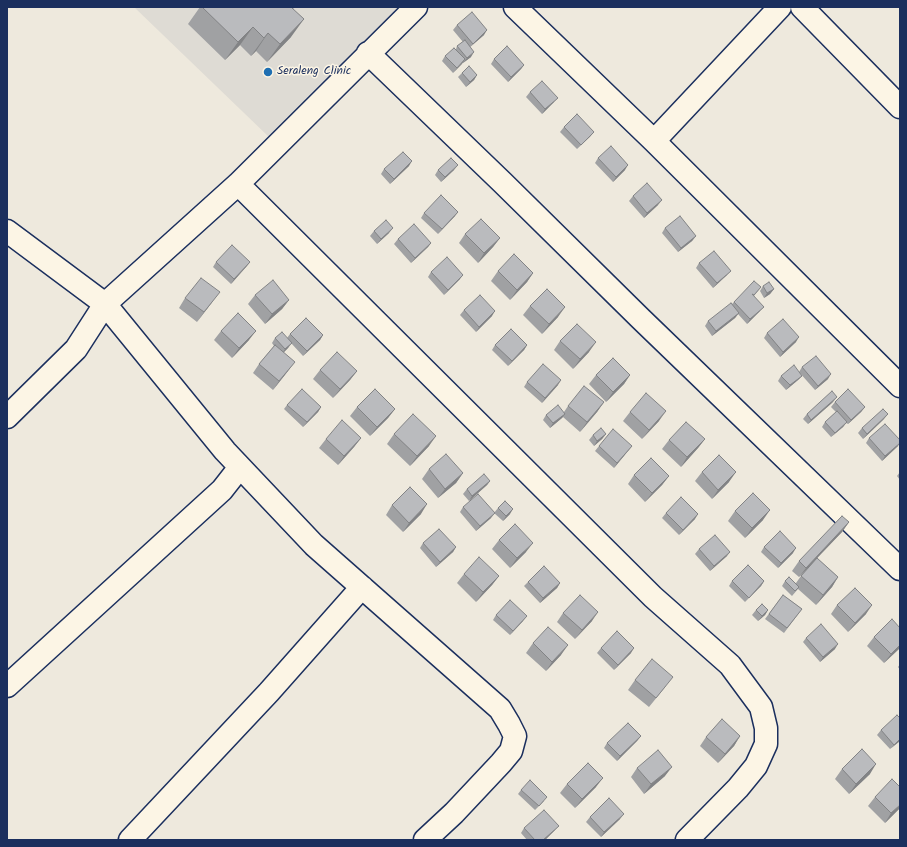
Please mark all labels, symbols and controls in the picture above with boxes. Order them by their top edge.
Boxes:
place label: Seraleng Clinic [277,65,351,79]
marker: Seraleng Clinic [262,66,274,78]

